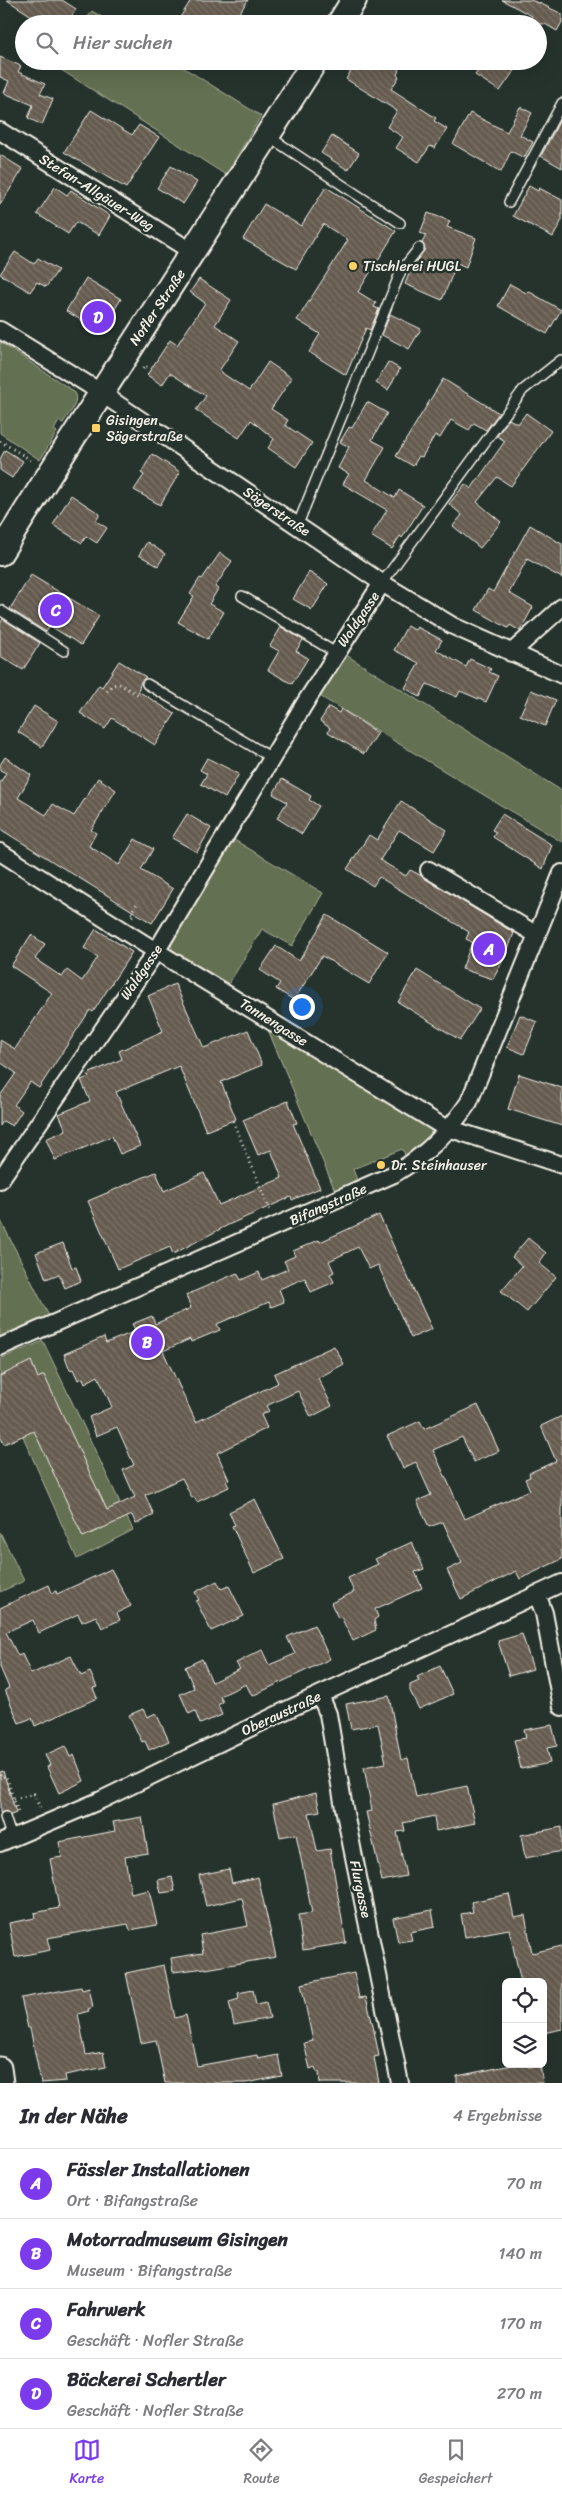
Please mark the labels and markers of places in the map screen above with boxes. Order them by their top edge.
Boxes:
place label: Tischlerei HUGL [363,254,461,279]
marker: Tischlerei HUGL [347,260,359,272]
pin: D [82,298,114,336]
place label: Gisingen Sägerstraße [106,408,183,449]
marker: Gisingen Sägerstraße [90,422,102,434]
pin: C [40,591,72,629]
pin: A [473,930,505,968]
place label: Dr. Steinhauser [391,1153,488,1178]
marker: Dr. Steinhauser [375,1159,387,1171]
pin: B [131,1323,163,1361]

